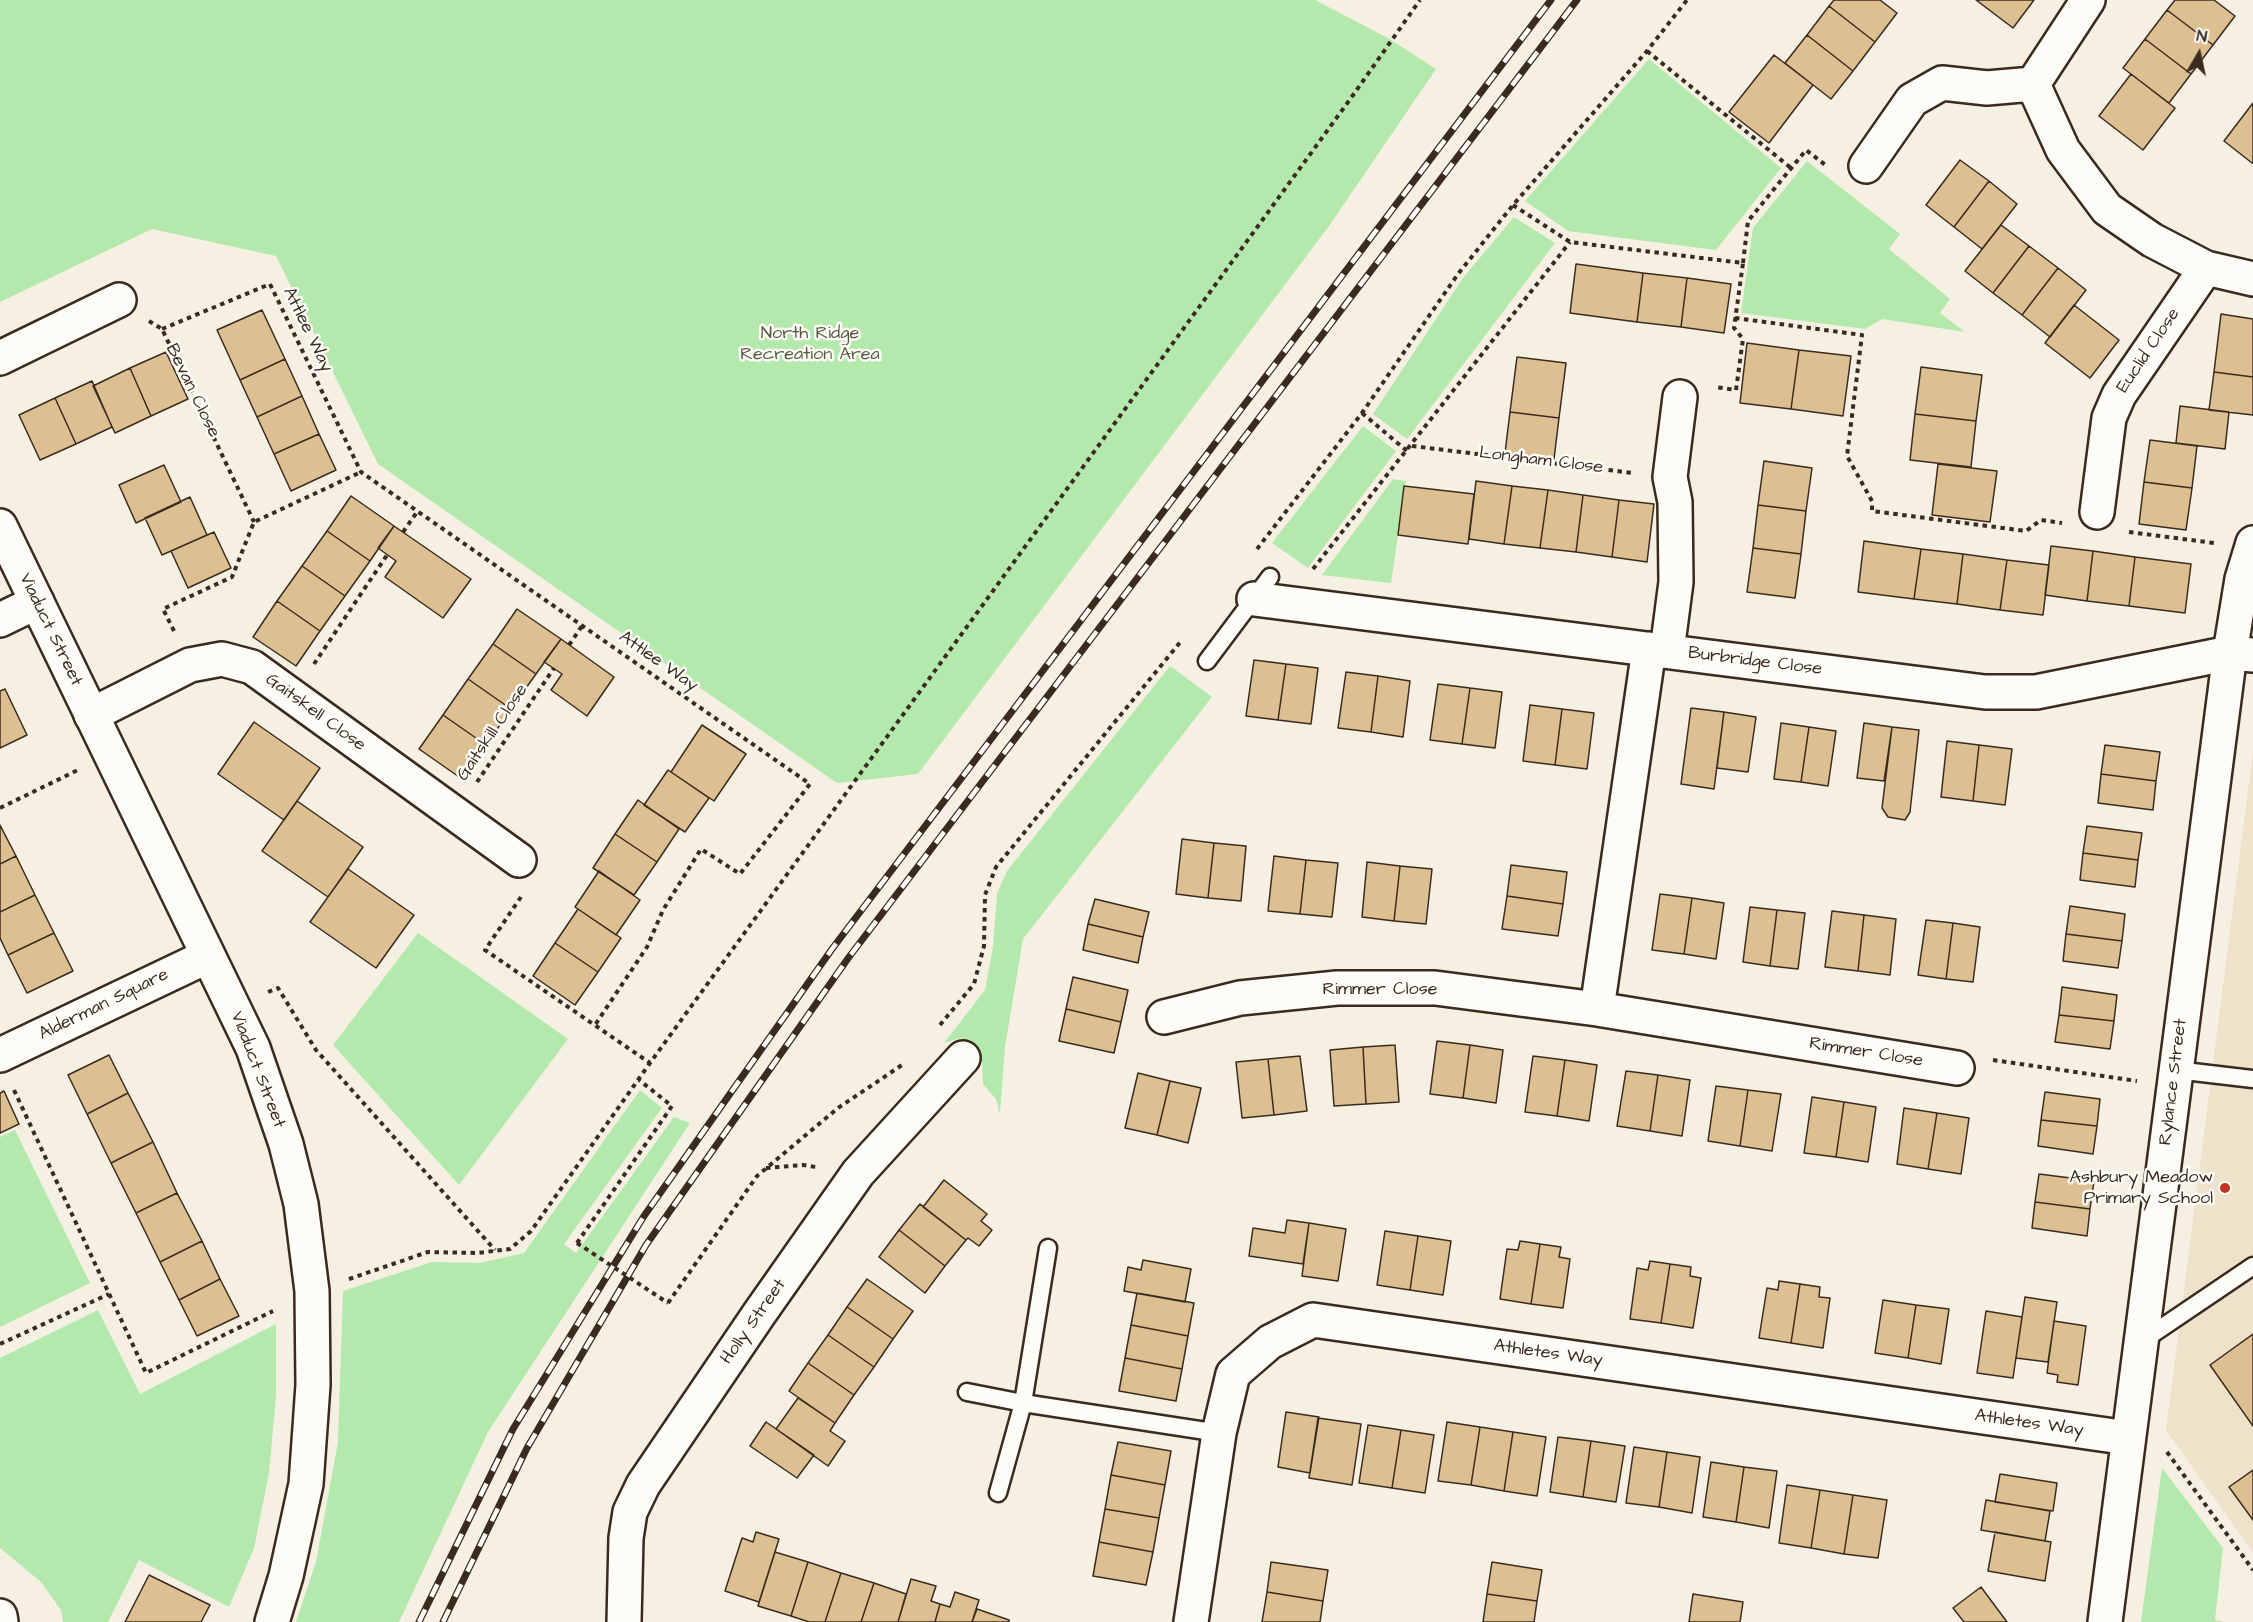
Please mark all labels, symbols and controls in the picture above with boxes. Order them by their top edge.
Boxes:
north arrow [2169,24,2229,84]
text: N [2195,25,2208,48]
street label: Attlee Way [277,284,337,376]
street label: Euclid Close [2113,304,2185,398]
park label: North Ridge Recreation Area [740,323,880,366]
street label: Bevan Close [160,341,224,441]
street label: Longham Close [1478,443,1604,479]
street label: Viaduct Street [13,570,87,690]
street label: Attlee Way [614,627,702,697]
street label: Burbridge Close [1687,643,1823,681]
street label: Gaitskell Close [261,669,369,757]
street label: Gaitskill Close [453,681,533,785]
street label: Alderman Square [36,964,172,1046]
street label: Rimmer Close [1323,979,1437,1001]
street label: Viaduct Street [225,1009,289,1131]
street label: Rylance Street [2156,1017,2192,1147]
street label: Rimmer Close [1808,1033,1924,1073]
place label: Ashbury Meadow Primary School [2070,1167,2213,1210]
marker: Ashbury Meadow Primary School [2218,1181,2232,1195]
street label: Holly Street [717,1275,791,1369]
street label: Athletes Way [1492,1336,1604,1372]
street label: Athletes Way [1973,1406,2085,1442]

